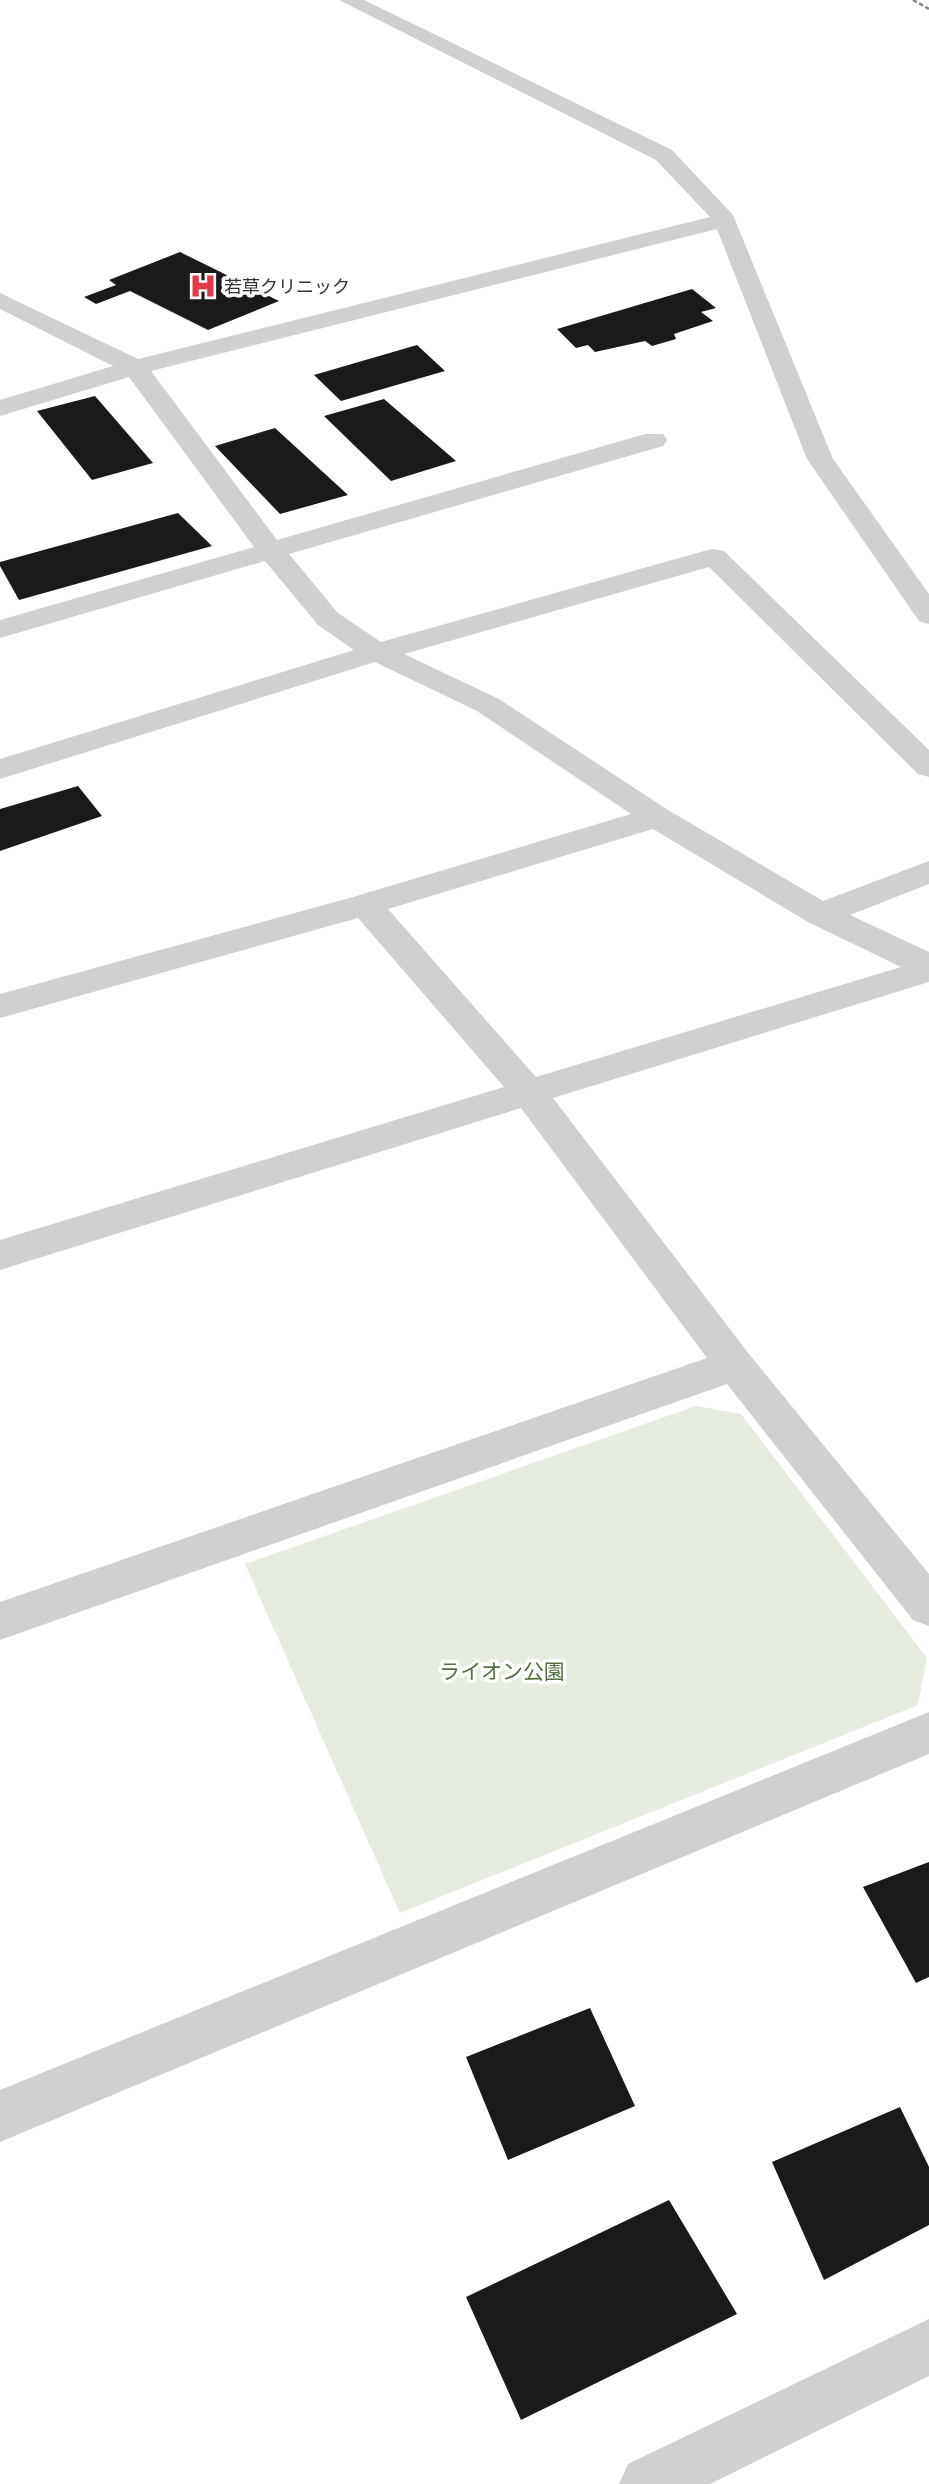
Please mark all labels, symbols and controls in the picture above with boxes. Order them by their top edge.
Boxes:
hospital icon: 若草クリニック [188,271,218,301]
place label: 若草クリニック [224,273,350,300]
park label: ライオン公園 [439,1655,565,1687]

